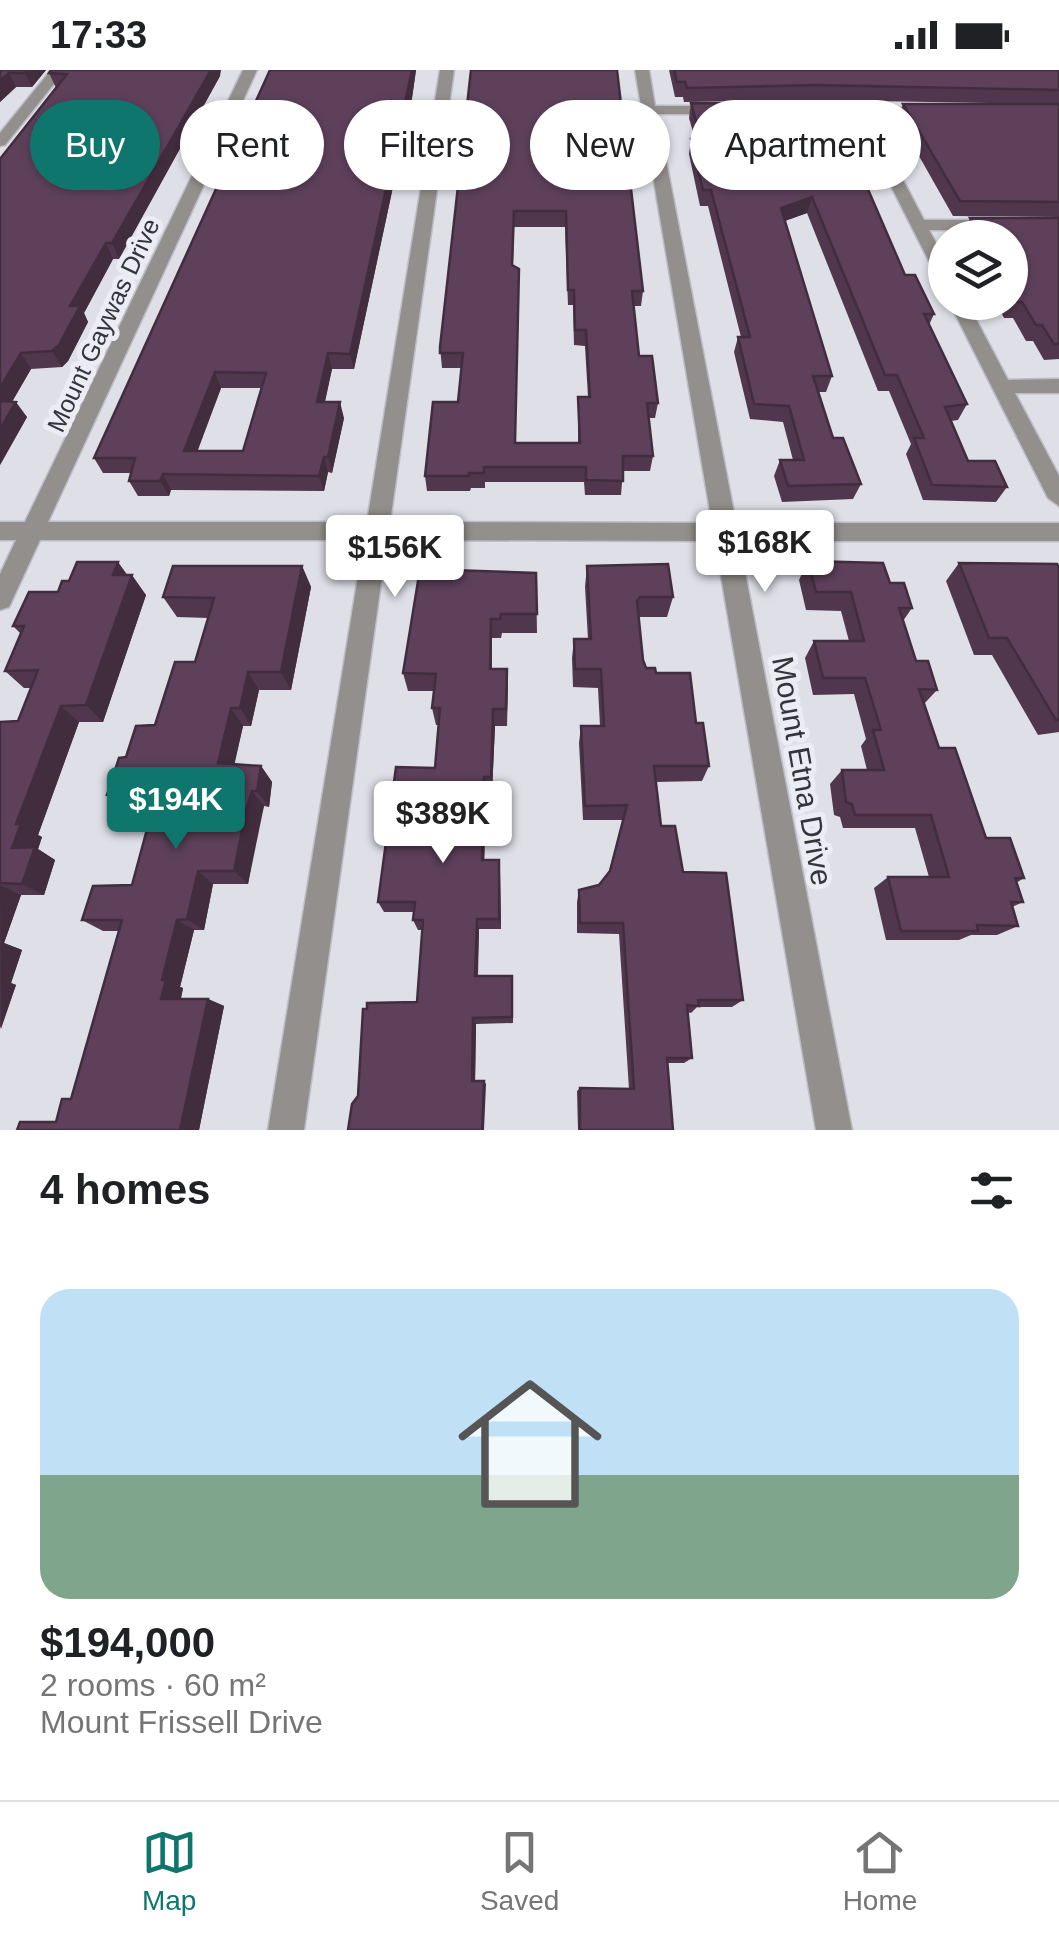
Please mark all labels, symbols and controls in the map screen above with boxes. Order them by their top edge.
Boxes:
text: 17:33 [50,14,147,56]
chip: Buy [30,100,160,190]
chip: Rent [180,100,324,190]
chip: Filters [344,100,510,190]
chip: New [530,100,670,190]
chip: Apartment [690,100,921,190]
street label: Mount Gaywas Drive [41,214,165,436]
map controls [928,220,1028,320]
button: layers [928,220,1028,320]
pin: $168K [695,510,835,595]
pin: $156K [325,515,465,600]
text: $168K [718,524,812,560]
text: $156K [348,529,442,565]
street label: Mount Etna Drive [766,654,839,888]
pin: $194K [106,767,246,852]
text: $194K [129,781,223,817]
pin: $389K [373,781,513,866]
text: $389K [396,795,490,831]
icon: filters [964,1163,1019,1218]
text: 4 homes [40,1166,210,1213]
icon: home [440,1354,620,1534]
text: $194,000 [40,1619,215,1666]
text: 2 rooms · 60 m² [40,1667,266,1703]
text: Mount Frissell Drive [40,1704,323,1740]
tab: Map [142,1825,197,1917]
tab: Saved [480,1825,559,1917]
tab: Home [843,1825,917,1917]

